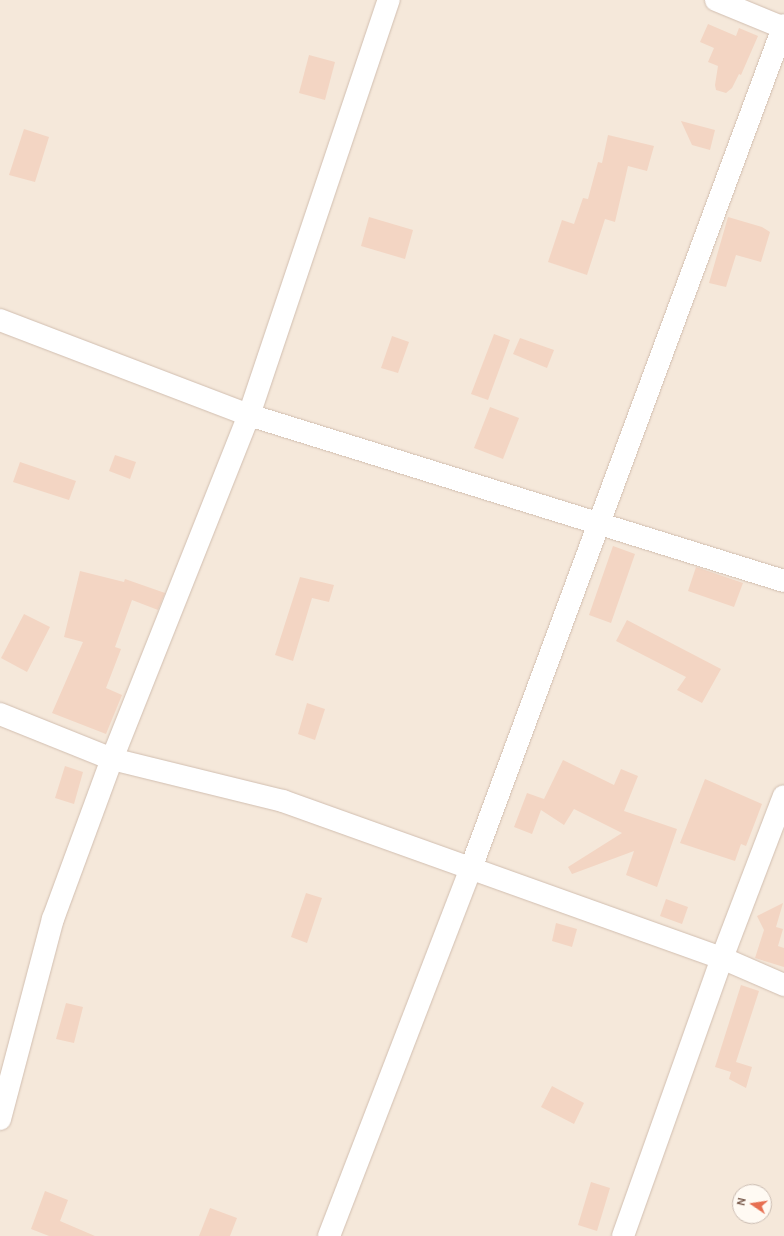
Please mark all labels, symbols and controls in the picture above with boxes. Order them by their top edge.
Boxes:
north arrow [732,1184,772,1224]
text: N [734,1196,749,1207]

